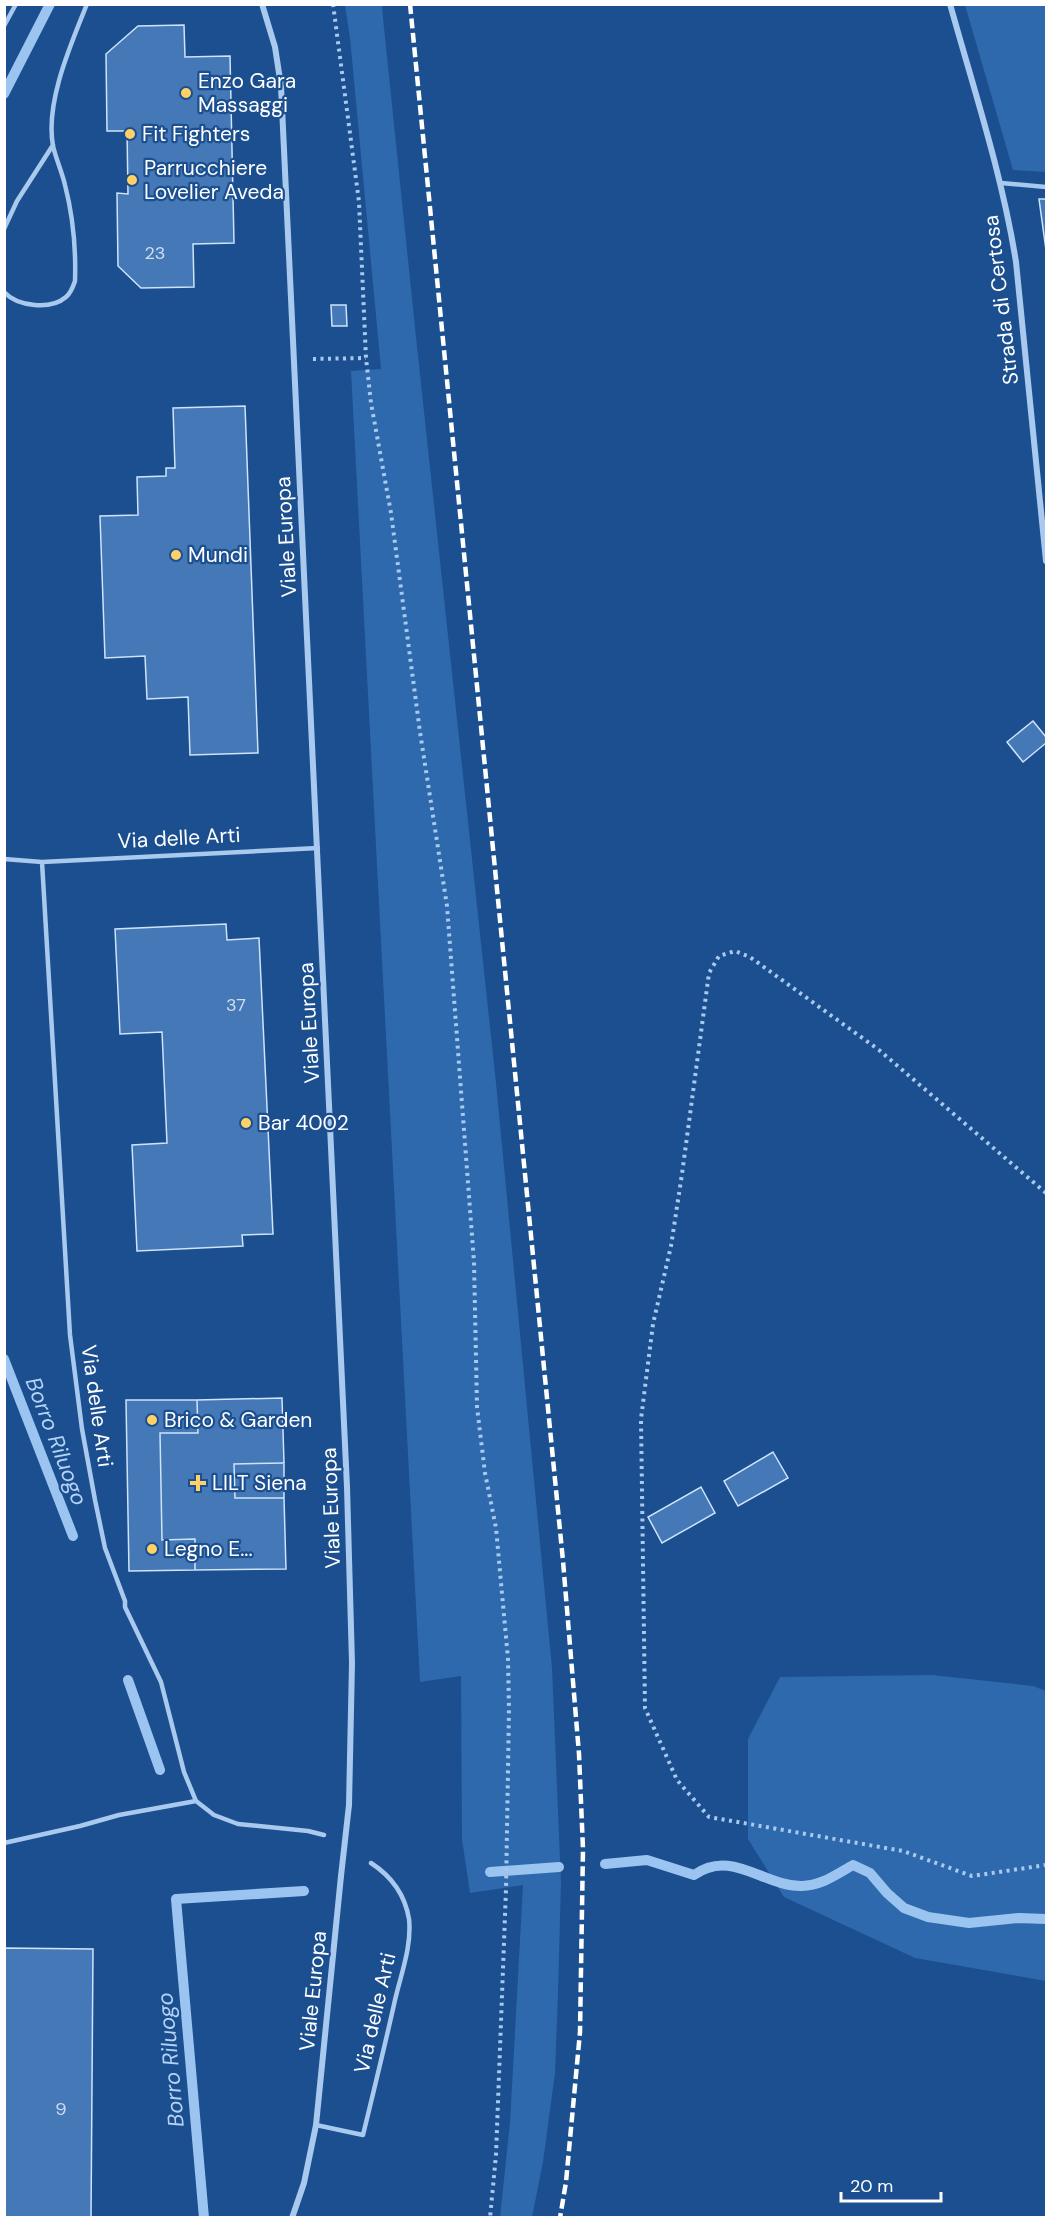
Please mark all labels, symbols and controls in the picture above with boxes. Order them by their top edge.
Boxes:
place label: Enzo Gara Massaggi [198,67,296,119]
marker: Enzo Gara Massaggi [179,86,193,100]
place label: Fit Fighters [142,120,250,148]
marker: Fit Fighters [123,127,137,141]
place label: Parrucchiere Lovelier Aveda [144,154,284,206]
marker: Parrucchiere Lovelier Aveda [125,173,139,187]
street label: Strada di Certosa [977,214,1025,386]
house number: 23 [144,241,166,265]
street label: Viale Europa [269,476,303,598]
place label: Mundi [188,541,248,569]
marker: Mundi [169,548,183,562]
street label: Via delle Arti [117,821,241,855]
street label: Viale Europa [292,962,326,1084]
house number: 37 [226,993,246,1017]
place label: Bar 4002 [258,1109,349,1137]
marker: Bar 4002 [239,1116,253,1130]
street label: Via delle Arti [75,1343,119,1469]
water label: Borro Riluogo [19,1373,94,1509]
place label: Brico & Garden [164,1406,312,1434]
marker: Brico & Garden [145,1413,159,1427]
street label: Viale Europa [315,1447,347,1569]
place label: LILT Siena [212,1469,307,1497]
marker: LILT Siena [189,1474,207,1492]
place label: Legno E... [164,1535,253,1563]
marker: Legno E... [145,1542,159,1556]
street label: Viale Europa [293,1929,333,2053]
street label: Via delle Arti [348,1950,402,2076]
water label: Borro Riluogo [150,1991,191,2129]
house number: 9 [55,2097,67,2121]
scale bar [841,2165,942,2203]
text: 20 m [850,2174,893,2198]

